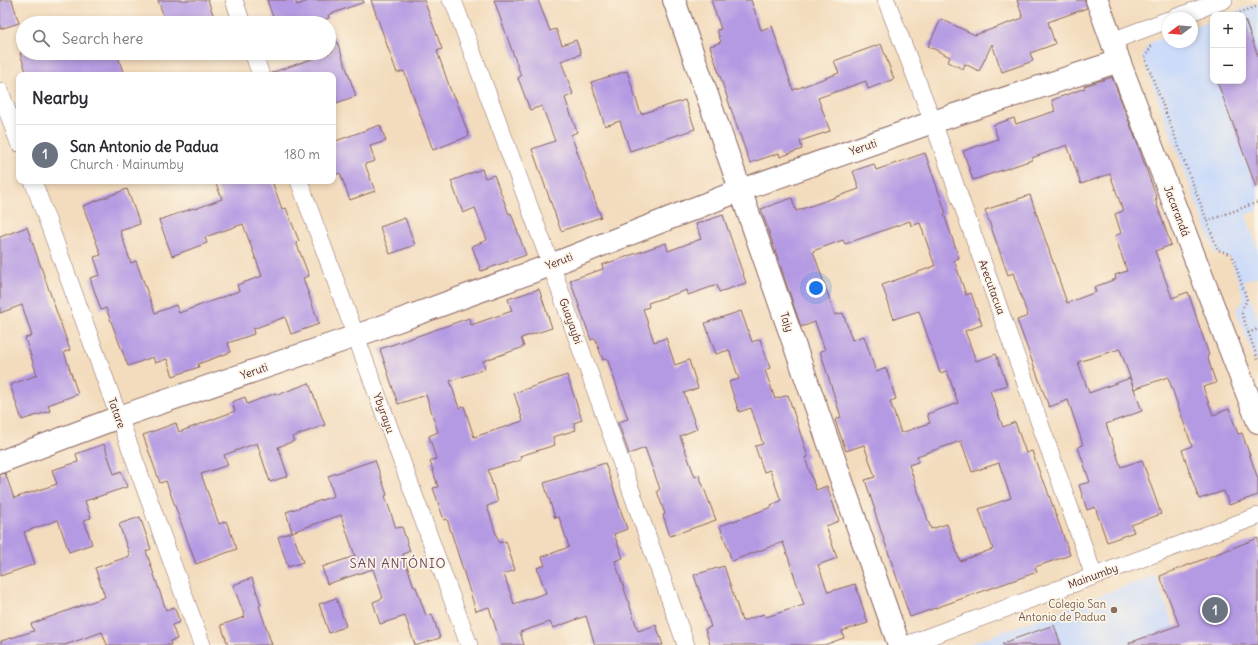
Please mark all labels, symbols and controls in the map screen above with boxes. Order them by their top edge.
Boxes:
north arrow [1162,12,1198,48]
map controls [1210,12,1246,84]
button: + [1210,12,1246,48]
search box [16,16,336,60]
icon: search [30,27,52,49]
text: Search here [62,29,143,48]
button: − [1210,48,1246,84]
text: Nearby [32,87,88,109]
street label: Yeruti [847,136,879,158]
text: San Antonio de Padua [70,137,219,156]
text: 1 [42,146,48,163]
text: 180 m [284,146,320,163]
text: Church · Mainumby [70,156,184,173]
street label: Jacarandá [1161,184,1193,238]
street label: Yeruti [543,249,575,273]
street label: Arecutacua [976,258,1008,316]
your location [806,278,826,298]
street label: Guayaybi [556,296,586,346]
street label: Tajy [777,310,797,334]
street label: Yeruti [238,360,270,382]
street label: Ybyrayu [370,391,398,436]
street label: Tatare [105,396,129,430]
district label: SAN ANTÓNIO [350,554,446,572]
street label: Mainumby [1066,560,1120,592]
pin: 1 [1202,595,1228,625]
place label: Colegio San Antonio de Padua [1018,597,1106,624]
marker: Colegio San Antonio de Padua [1109,605,1119,615]

